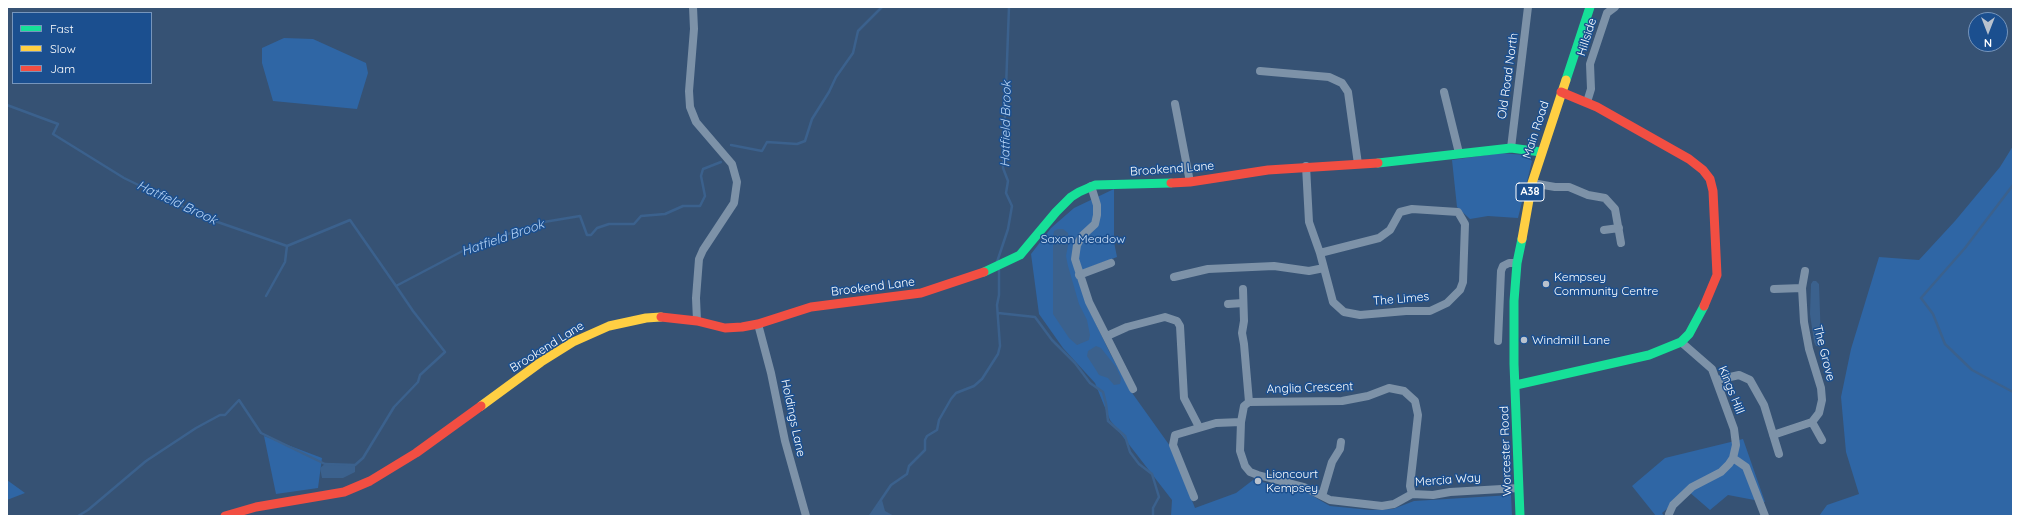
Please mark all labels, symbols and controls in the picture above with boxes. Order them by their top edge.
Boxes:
legend [12,12,152,84]
north arrow [1968,12,2008,52]
street label: Hillside [1574,16,1600,58]
text: Fast [50,21,74,36]
street label: Old Road North [1495,32,1521,120]
text: N [1984,36,1992,50]
text: Slow [50,41,76,56]
text: Jam [50,61,75,76]
water label: Hatfield Brook [997,81,1015,167]
street label: Main Road [1520,99,1552,161]
street label: Brookend Lane [1129,159,1215,179]
water label: Hatfield Brook [134,178,220,228]
road number: A38 [1516,183,1544,201]
water label: Hatfield Brook [460,217,546,259]
park label: Saxon Meadow [1041,232,1125,246]
place label: Kempsey Community Centre [1554,270,1658,298]
street label: Brookend Lane [830,275,916,299]
marker: Kempsey Community Centre [1541,279,1551,289]
street label: The Limes [1372,289,1430,309]
street label: Brookend Lane [507,319,587,375]
street label: The Grove [1810,324,1838,382]
place label: Windmill Lane [1532,333,1610,347]
marker: Windmill Lane [1519,335,1529,345]
street label: Kings Hill [1715,364,1747,416]
street label: Holdings Lane [778,378,808,458]
street label: Anglia Crescent [1266,379,1354,397]
street label: Worcester Road [1497,406,1515,496]
place label: Lioncourt Kempsey [1266,467,1318,495]
street label: Mercia Way [1415,471,1481,489]
marker: Lioncourt Kempsey [1253,476,1263,486]

